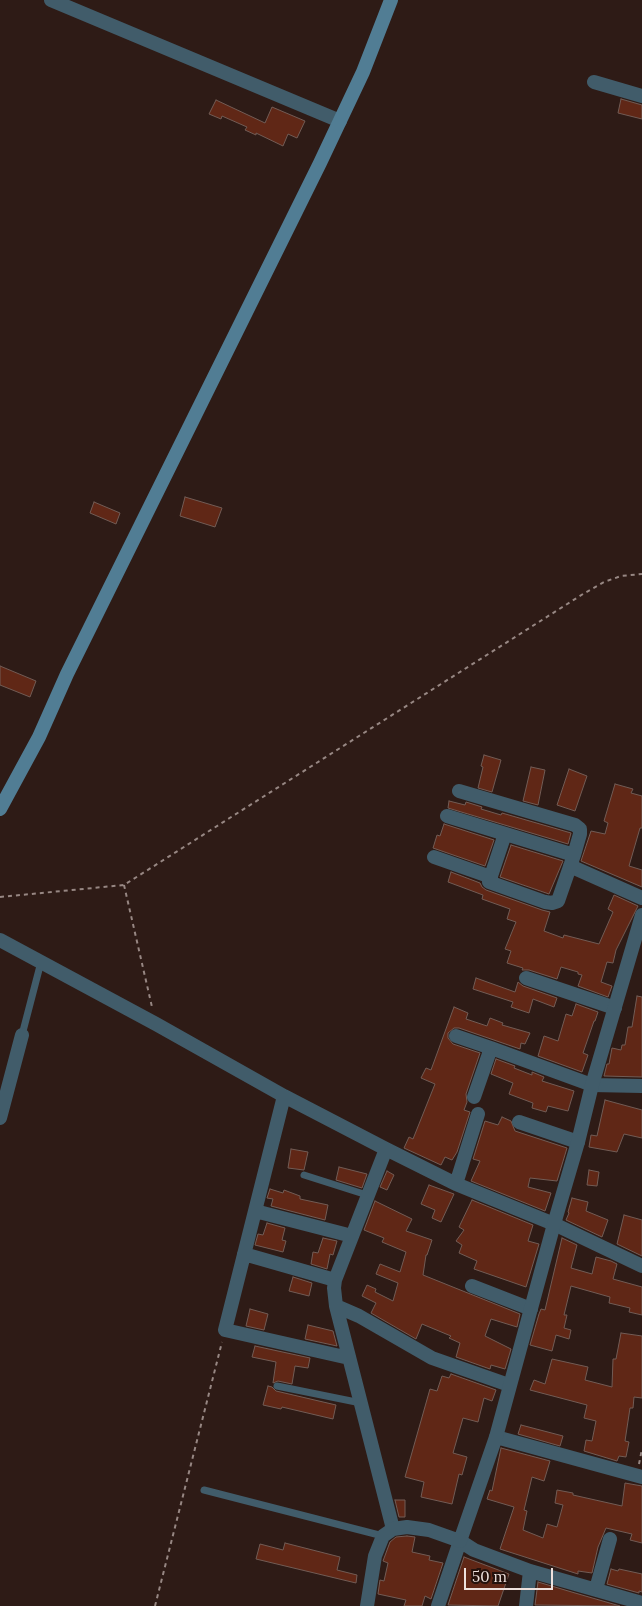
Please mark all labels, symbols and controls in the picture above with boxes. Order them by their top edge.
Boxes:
scale bar [467,1558,556,1590]
text: 50 m [472,1567,507,1586]

